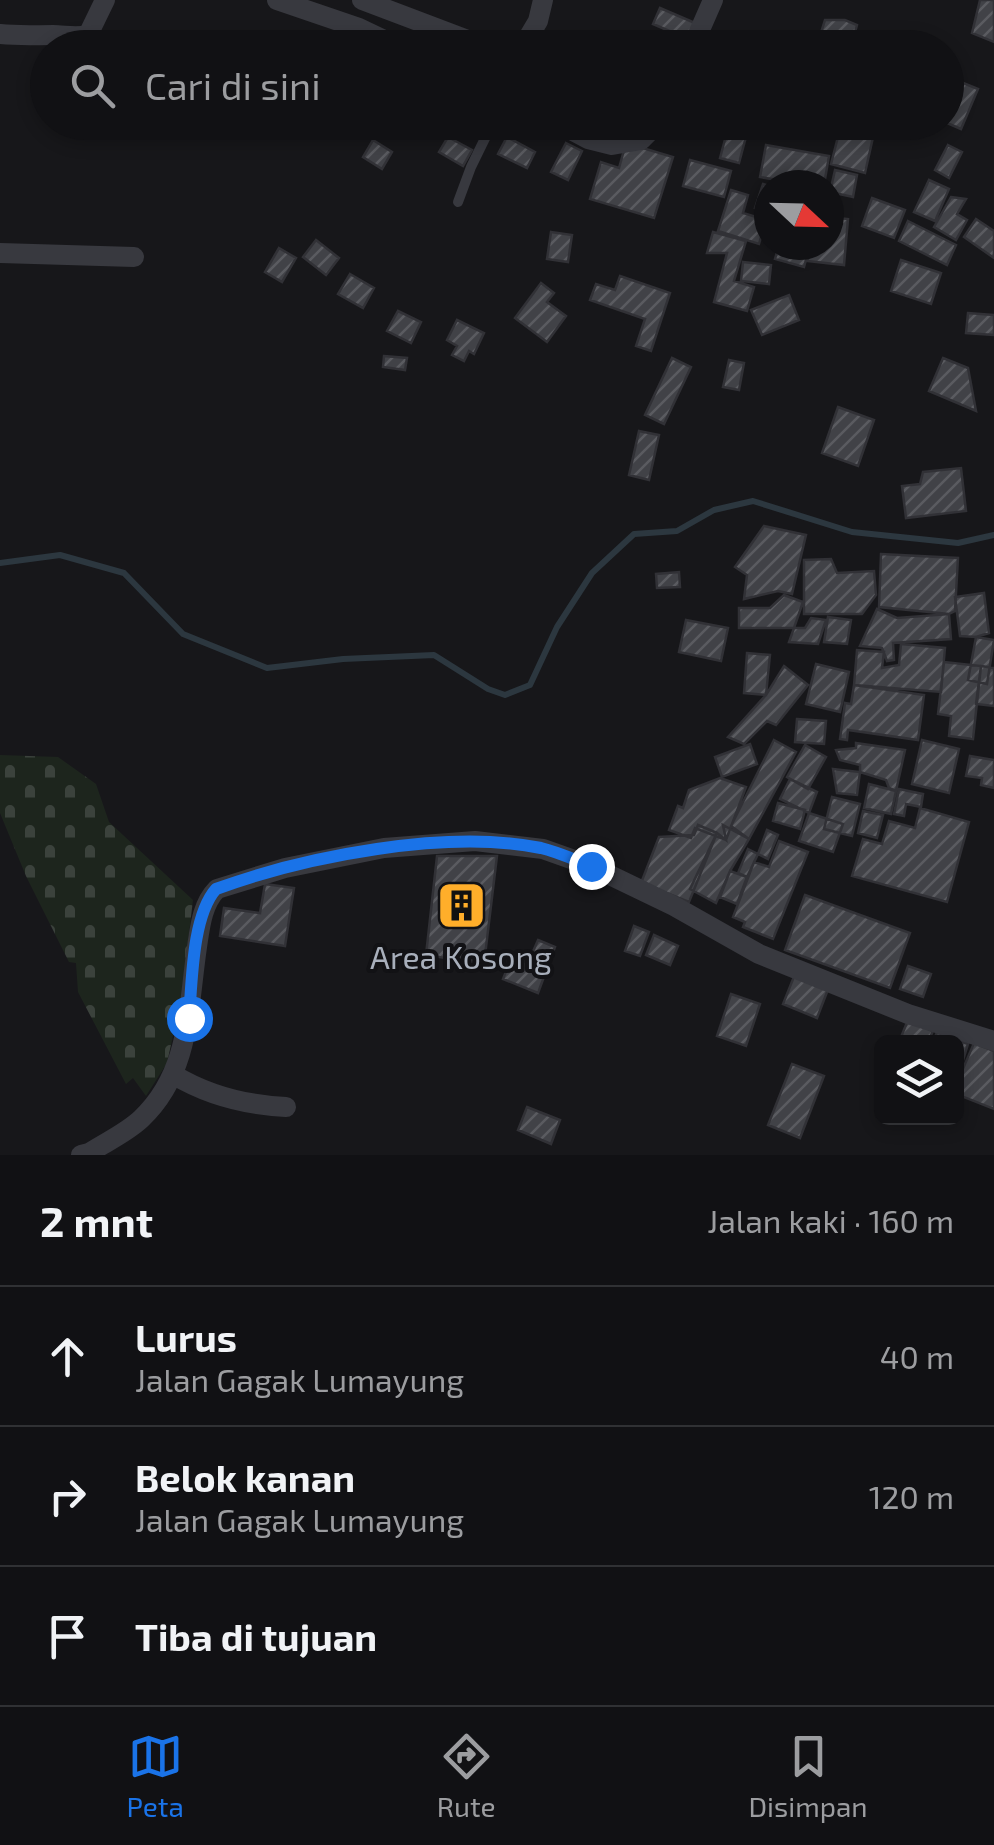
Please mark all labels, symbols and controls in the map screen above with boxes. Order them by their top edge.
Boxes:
search box [30,30,964,140]
icon: search [65,58,120,113]
text: Cari di sini [145,62,321,108]
north arrow [754,170,844,260]
route end [569,844,615,890]
building icon: Area Kosong [435,880,487,932]
place label: Area Kosong [370,937,552,975]
route start [167,996,213,1042]
map controls [874,1035,964,1125]
button: layers [874,1035,964,1125]
text: 2 mnt [40,1195,153,1245]
text: Jalan kaki · 160 m [707,1201,954,1239]
text: Lurus [135,1314,237,1360]
icon: ahead [40,1329,95,1384]
text: 40 m [880,1337,954,1375]
text: Jalan Gagak Lumayung [135,1360,464,1398]
text: Belok kanan [135,1454,355,1500]
icon: right [40,1469,95,1524]
text: 120 m [869,1477,954,1515]
text: Jalan Gagak Lumayung [135,1500,464,1538]
icon: arrive [40,1609,95,1664]
text: Tiba di tujuan [135,1613,377,1659]
tab: Peta [126,1729,184,1823]
tab: Rute [437,1729,496,1823]
tab: Disimpan [748,1729,868,1823]

